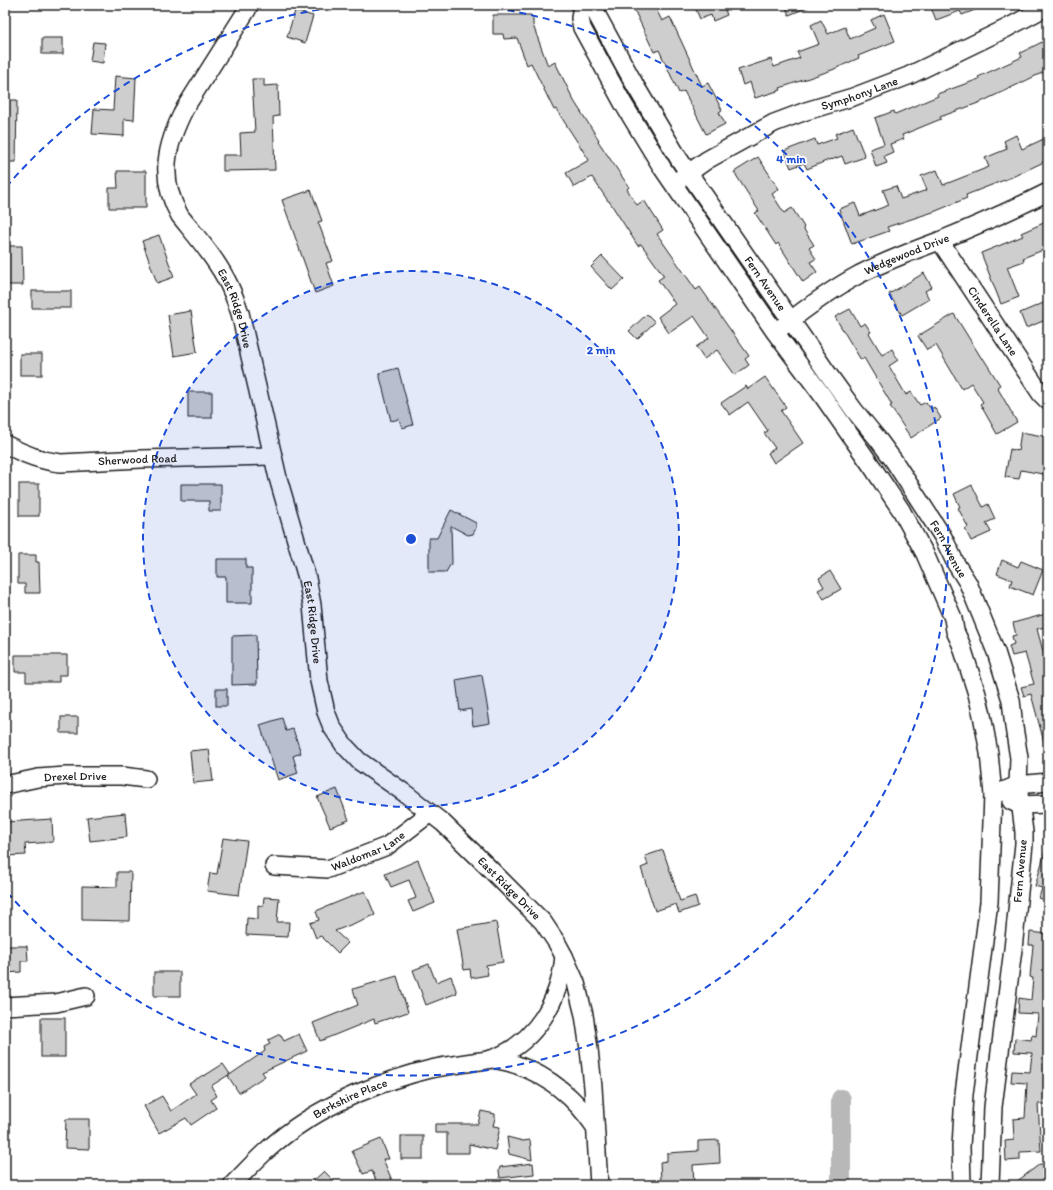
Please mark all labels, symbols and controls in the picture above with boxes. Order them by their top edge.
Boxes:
street label: Symphony Lane [819,73,900,113]
text: 4 min [776,152,806,166]
street label: Wedgewood Drive [862,231,951,278]
street label: Fern Avenue [741,253,789,314]
street label: East Ridge Drive [215,266,255,350]
street label: Cinderella Lane [965,284,1021,359]
text: 2 min [587,343,616,357]
street label: Sherwood Road [98,451,178,468]
street label: Fern Avenue [927,518,970,581]
centre of rings [404,532,418,546]
street label: East Ridge Drive [301,580,324,665]
street label: Drexel Drive [43,769,107,785]
street label: Waldomar Lane [329,828,408,874]
street label: Fern Avenue [1010,839,1030,903]
street label: East Ridge Drive [475,854,544,923]
street label: Berkshire Place [311,1075,389,1122]

